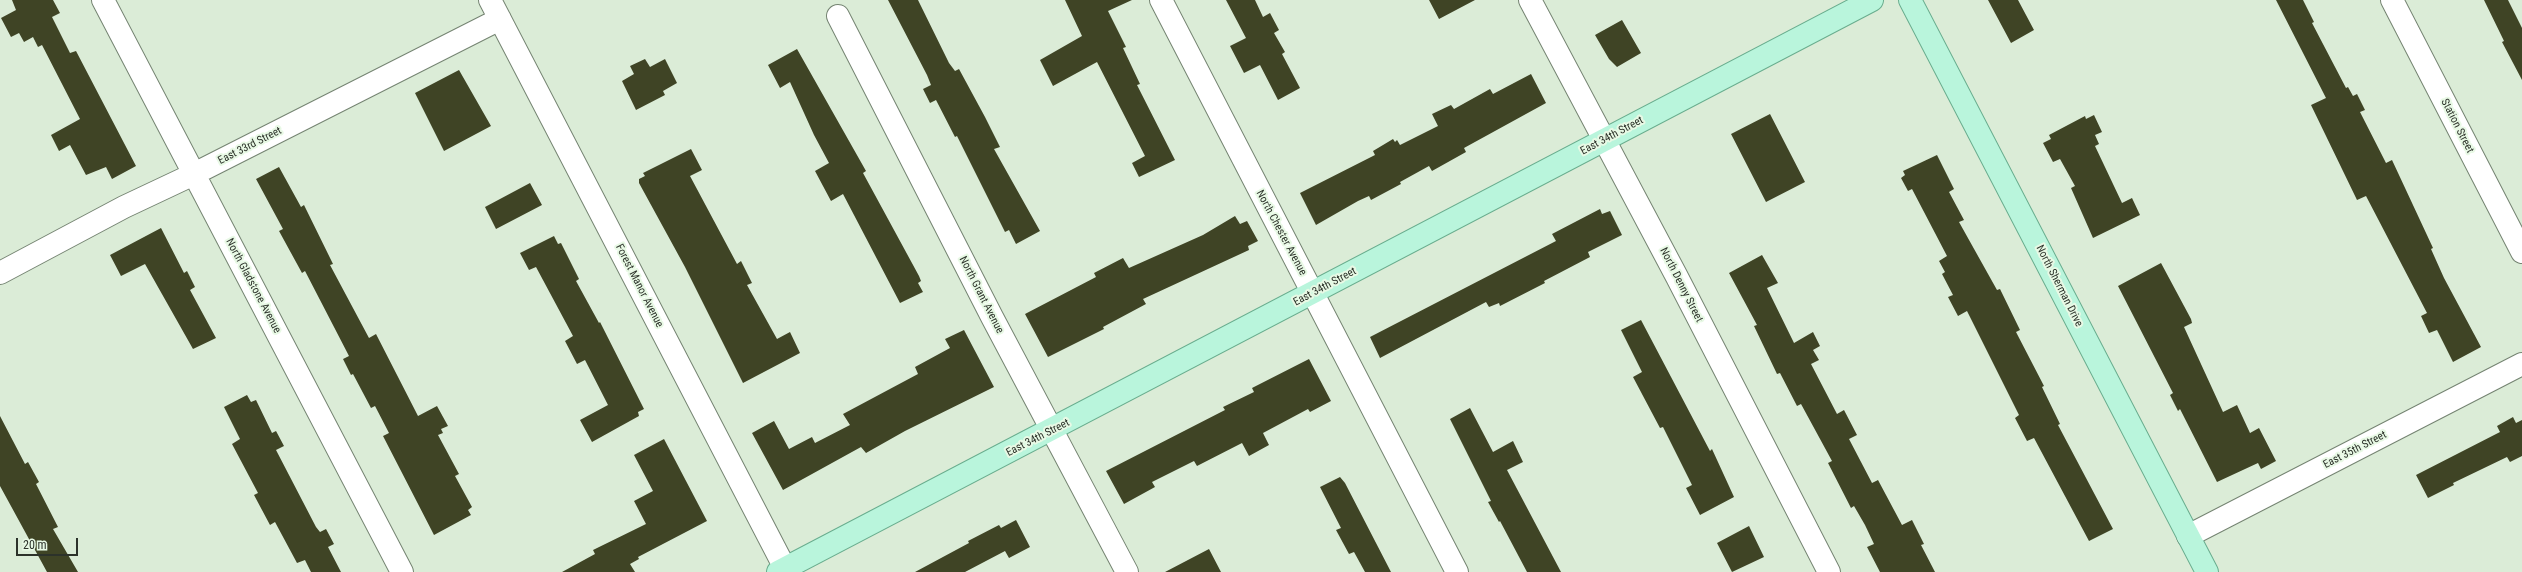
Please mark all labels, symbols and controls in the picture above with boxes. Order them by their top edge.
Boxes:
street label: Station Street [2438,97,2476,155]
street label: East 34th Street [1578,114,1646,158]
street label: East 33rd Street [216,124,284,168]
street label: North Chester Avenue [1253,188,1309,278]
street label: North Gladstone Avenue [222,236,284,336]
street label: Forest Manor Avenue [612,242,666,330]
street label: North Sherman Drive [2033,243,2085,329]
street label: North Denny Street [1657,245,1705,325]
street label: North Grant Avenue [956,254,1006,336]
street label: East 34th Street [1291,265,1359,309]
street label: East 34th Street [1004,416,1072,460]
street label: East 35th Street [2321,428,2389,472]
scale bar [18,530,80,556]
text: 20 m [23,538,47,552]

